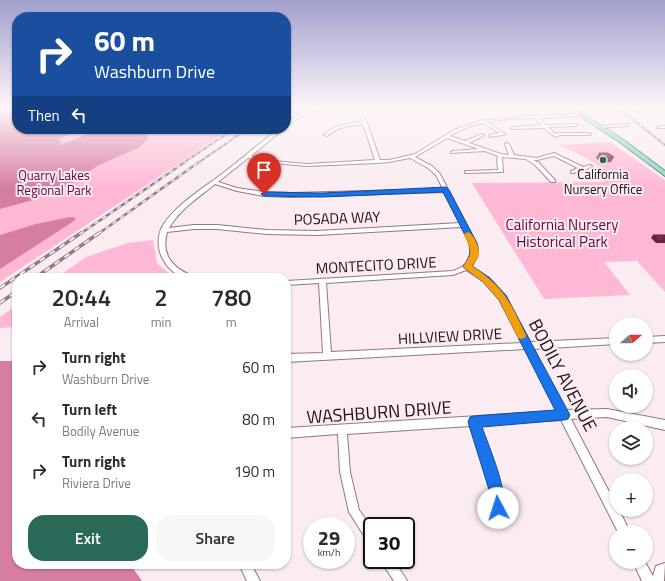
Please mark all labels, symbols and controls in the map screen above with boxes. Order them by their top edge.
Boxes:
text: 60 m [94,19,155,62]
icon: right [28,28,80,80]
text: Washburn Drive [94,58,215,85]
text: Then [28,104,60,127]
icon: left [68,104,90,126]
pin [247,153,281,194]
marker: California Nursery Office [598,155,608,165]
icon: arrive [253,159,275,181]
place label: California Nursery Office [564,164,642,199]
park label: Quarry Lakes Regional Park [16,165,92,200]
street label: POSADA WAY [293,205,381,231]
park label: California Nursery Historical Park [506,213,618,253]
street label: MONTECITO DRIVE [315,250,437,280]
text: 20:44 [52,279,111,315]
text: 2 [154,279,168,315]
text: 780 [211,279,251,315]
text: Arrival [64,312,99,332]
text: min [151,312,171,332]
text: m [226,312,237,332]
street label: BODILY AVENUE [522,314,604,436]
north arrow [609,317,653,361]
map controls [609,317,653,569]
street label: HILLVIEW DRIVE [397,322,503,350]
text: Turn right [62,346,126,369]
icon: right [28,356,50,378]
text: 60 m [242,356,275,379]
text: Washburn Drive [62,369,149,389]
button: sound [609,369,653,413]
street label: WASHBURN DRIVE [305,393,453,431]
text: Turn left [62,398,117,421]
icon: left [28,408,50,430]
text: 80 m [242,408,275,431]
text: Bodily Avenue [62,421,139,441]
button: layers [609,421,653,465]
text: Turn right [62,450,126,473]
icon: right [28,460,50,482]
text: 190 m [234,460,275,483]
text: Riviera Drive [62,473,131,493]
button: + [609,473,653,517]
position arrow [477,487,519,529]
button: Exit [28,515,148,561]
button: Share [156,515,275,561]
speed limit sign: 30 [363,517,415,569]
text: 29 [318,522,340,553]
button: − [609,525,653,569]
text: km/h [318,545,340,560]

